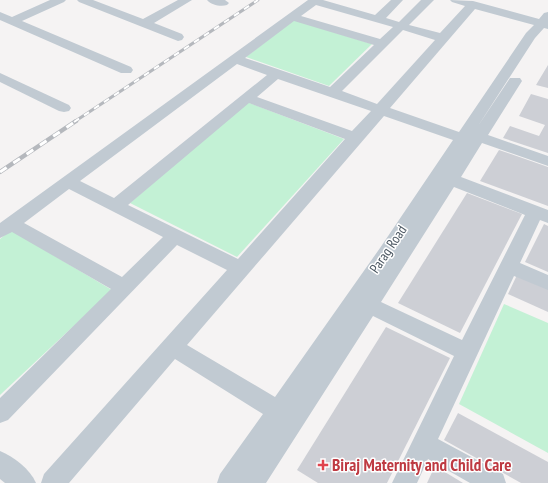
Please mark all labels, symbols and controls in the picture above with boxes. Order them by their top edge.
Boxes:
street label: Parag Road [365,222,411,276]
place label: Biraj Maternity and Child Care [332,454,511,476]
marker: Biraj Maternity and Child Care [317,459,329,471]

